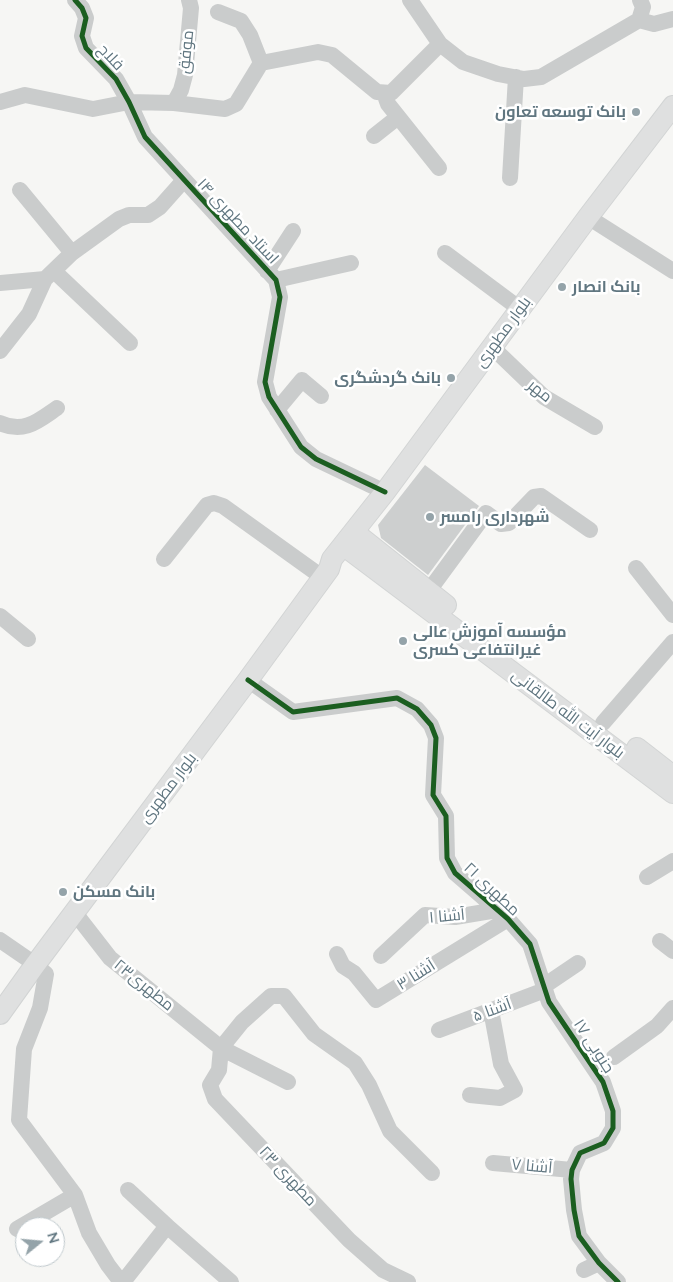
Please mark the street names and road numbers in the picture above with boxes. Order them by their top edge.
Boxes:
street label: موفق [174,29,198,75]
street label: فلاح [94,40,128,74]
street label: استاد مطهری ۱۴ [193,174,283,268]
street label: بلوار مطهری [471,293,535,371]
street label: مهر [524,375,556,407]
street label: بلوار آیت الله طالقانی [508,665,628,763]
street label: بلوار مطهری [135,749,201,827]
street label: مطهری ۲۱ [460,858,524,920]
street label: آشنا ۱ [428,905,466,927]
street label: مطهری۲۳ [110,955,178,1015]
street label: آشنا ۳ [393,956,439,994]
street label: آشنا ۵ [470,994,514,1026]
street label: جنوبی ۱۷ [570,1015,618,1077]
street label: مطهری ۲۳ [255,1142,321,1210]
street label: آشنا ۷ [511,1155,553,1177]

